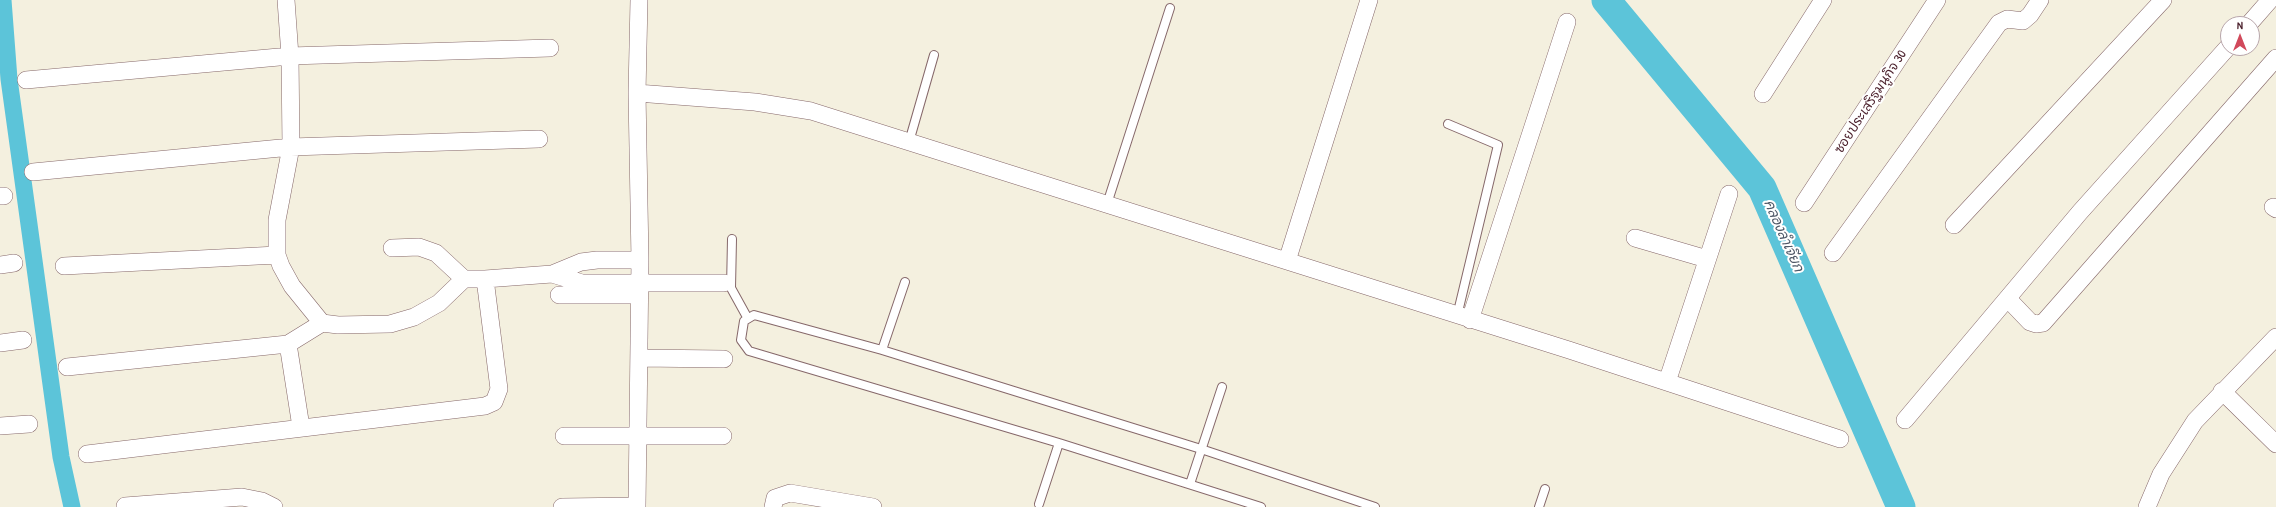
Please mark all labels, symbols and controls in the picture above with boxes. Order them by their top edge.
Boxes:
north arrow [2220,16,2260,56]
text: N [2237,18,2243,32]
street label: ซอยประเสริฐมนูกิจ 30 [1832,47,1910,157]
water label: คลองลำเจียก [1760,197,1806,275]

